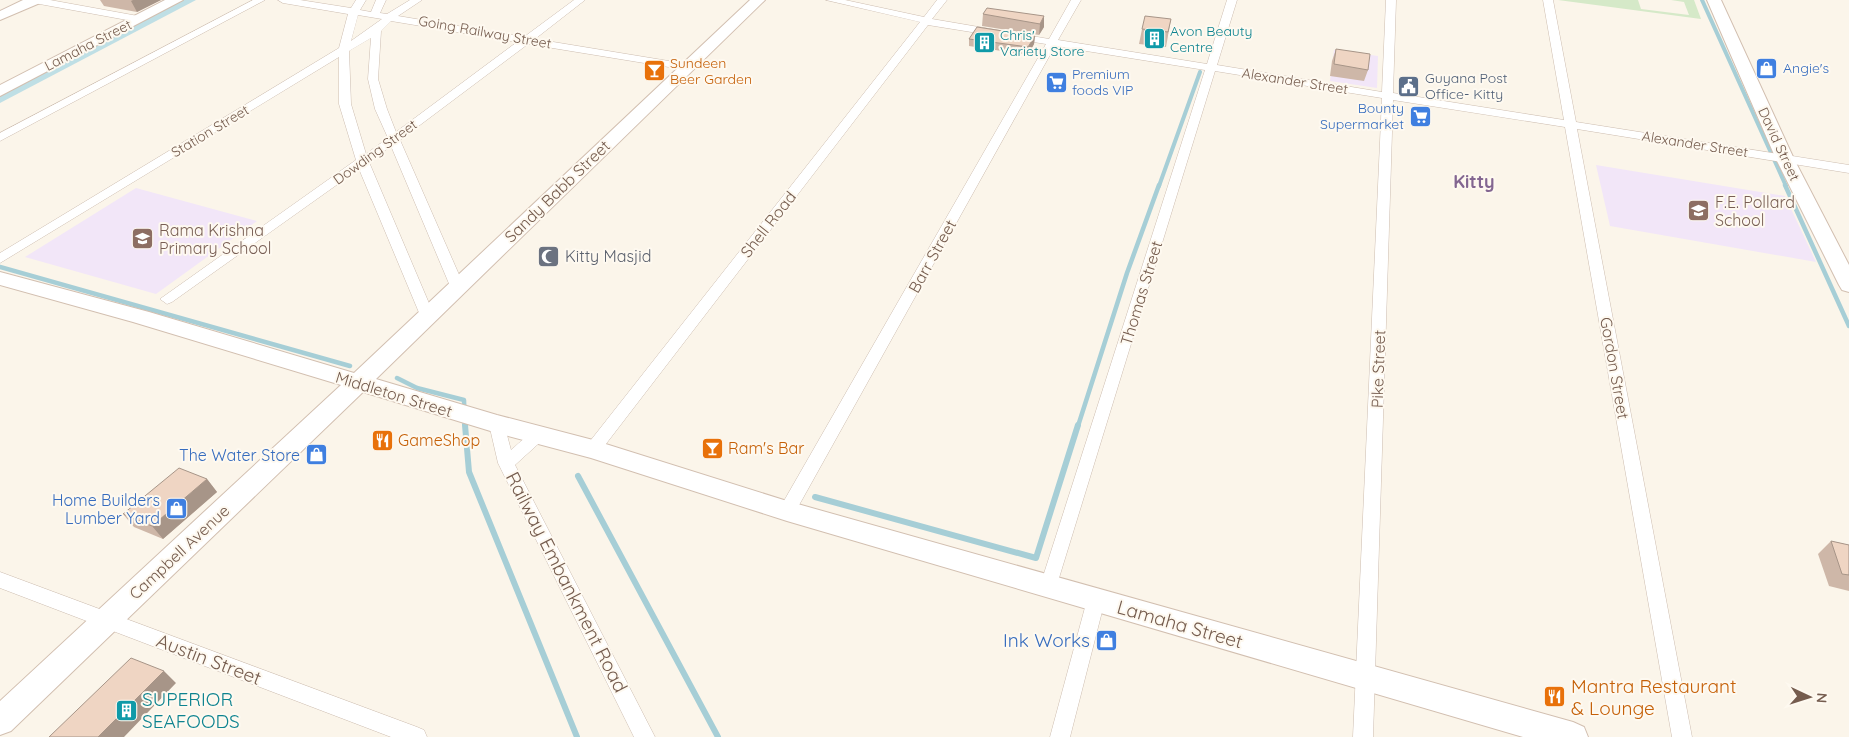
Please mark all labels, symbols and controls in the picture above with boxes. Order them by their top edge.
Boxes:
street label: Going Railway Street [417,11,553,53]
street label: Lamaha Street [41,15,135,75]
place label: Avon Beauty Centre [1170,22,1252,56]
place label: Chris' Variety Store [1000,26,1085,60]
building icon: Avon Beauty Centre [1142,27,1166,51]
building icon: Chris' Variety Store [972,31,996,55]
place label: Sundeen Beer Garden [670,54,752,88]
shop icon: Angie's [1755,56,1779,80]
bar icon: Sundeen Beer Garden [642,59,666,83]
place label: Angie's [1783,59,1829,77]
street label: Alexander Street [1241,64,1350,98]
place label: Premium foods VIP [1072,65,1133,99]
place label: Guyana Post Office- Kitty [1425,69,1508,103]
supermarket icon: Premium foods VIP [1044,70,1068,94]
public building icon: Guyana Post Office- Kitty [1397,74,1421,98]
place label: Bounty Supermarket [1320,99,1404,133]
street label: Station Street [168,101,252,161]
supermarket icon: Bounty Supermarket [1408,104,1432,128]
street label: David Street [1754,104,1804,184]
street label: Dowding Street [329,115,421,189]
street label: Alexander Street [1641,127,1750,161]
street label: Sandy Babb Street [500,136,614,246]
district label: Kitty [1453,170,1495,193]
street label: Shell Road [736,187,800,261]
place label: F.E. Pollard School [1715,192,1795,230]
school or university icon: F.E. Pollard School [1687,199,1711,223]
street label: Barr Street [904,216,960,296]
place label: Rama Krishna Primary School [159,220,271,258]
school or university icon: Rama Krishna Primary School [131,227,155,251]
street label: Thomas Street [1116,238,1166,348]
mosque icon: Kitty Masjid [537,244,561,268]
place label: Kitty Masjid [565,246,651,266]
street label: Gordon Street [1596,315,1634,421]
street label: Pike Street [1367,330,1389,408]
street label: Middleton Street [333,367,455,421]
restaurant icon: GameShop [370,428,394,452]
place label: GameShop [398,430,480,450]
bar icon: Ram's Bar [700,436,724,460]
place label: Ram's Bar [728,438,804,458]
shop icon: The Water Store [304,443,328,467]
place label: The Water Store [179,445,300,465]
street label: Railway Embankment Road [501,468,633,696]
place label: Home Builders Lumber Yard [52,490,160,528]
shop icon: Home Builders Lumber Yard [164,497,188,521]
street label: Campbell Avenue [125,500,233,604]
street label: Lamaha Street [1114,595,1246,653]
street label: Austin Street [153,628,265,690]
place label: Ink Works [1003,628,1090,652]
shop icon: Ink Works [1094,628,1118,652]
north arrow [1784,672,1834,722]
place label: Mantra Restaurant & Lounge [1571,674,1736,720]
restaurant icon: Mantra Restaurant & Lounge [1543,685,1567,709]
place label: SUPERIOR SEAFOODS [142,687,240,733]
text: N [1813,692,1831,704]
building icon: SUPERIOR SEAFOODS [114,698,138,722]

